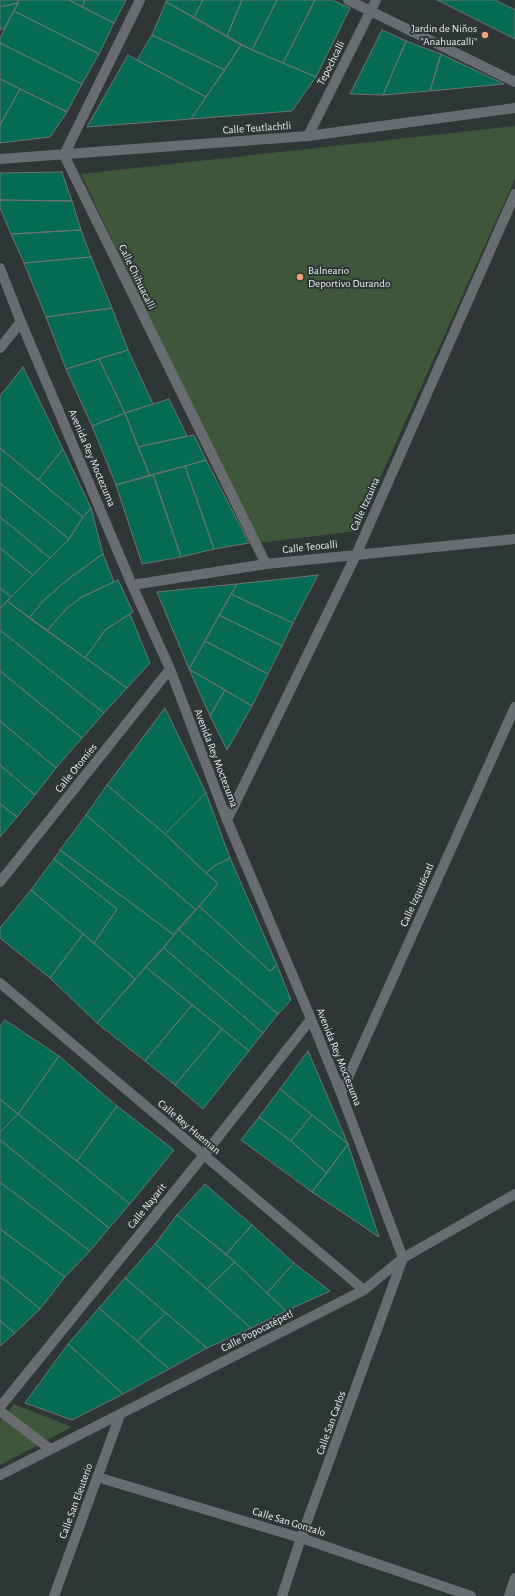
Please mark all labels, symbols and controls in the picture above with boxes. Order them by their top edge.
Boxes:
place label: Jardin de Niños "Anahuacalli" [412,22,477,48]
marker: Jardin de Niños "Anahuacalli" [480,30,490,40]
street label: Tepochcalli [314,39,348,87]
street label: Calle Teutlachtli [222,119,292,137]
street label: Calle Chihuacalli [116,242,158,312]
place label: Balneario Deportivo Durando [308,264,390,290]
marker: Balneario Deportivo Durando [295,272,305,282]
street label: Avenida Rey Moctezuma [66,407,118,509]
street label: Calle Itzcuina [347,475,383,533]
street label: Calle Teocalli [282,538,338,556]
street label: Avenida Rey Moctezuma [191,707,241,809]
street label: Calle Otomíes [52,741,100,795]
street label: Calle Izquitécatl [397,861,437,929]
street label: Avenida Rey Moctezuma [313,1006,365,1108]
street label: Calle Rey Hueman [155,1097,223,1157]
street label: Calle Nayarit [125,1181,169,1231]
street label: Calle Popocatépetl [219,1307,295,1355]
street label: Calle San Carlos [313,1389,349,1457]
street label: Calle San Eleuterio [56,1461,96,1541]
street label: Calle San Gonzalo [251,1505,327,1539]

